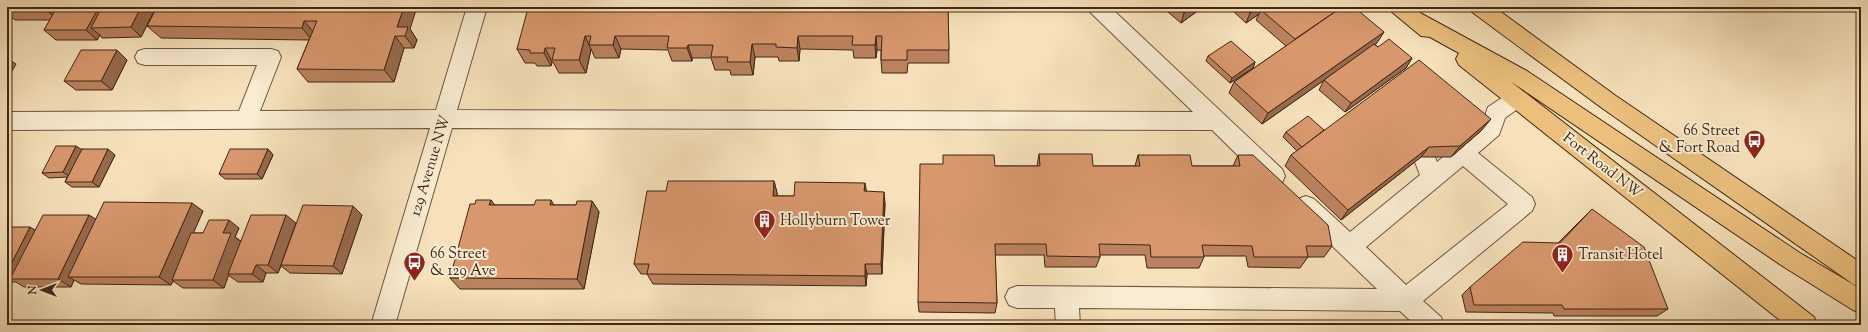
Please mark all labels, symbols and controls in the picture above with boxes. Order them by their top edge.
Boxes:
street label: 129 Avenue NW [406,113,456,219]
place label: 66 Street & Fort Road [1659,121,1741,159]
bus stop icon: 66 Street & Fort Road [1742,127,1768,160]
street label: Fort Road NW [1558,128,1646,204]
building icon: Hollyburn Tower [752,208,778,241]
place label: Hollyburn Tower [780,211,891,232]
building icon: Transit Hotel [1550,242,1576,275]
place label: 66 Street & 129 Ave [430,244,496,282]
place label: Transit Hotel [1578,245,1663,266]
bus stop icon: 66 Street & 129 Ave [401,250,427,283]
north arrow [22,270,62,310]
text: N [25,285,41,295]

